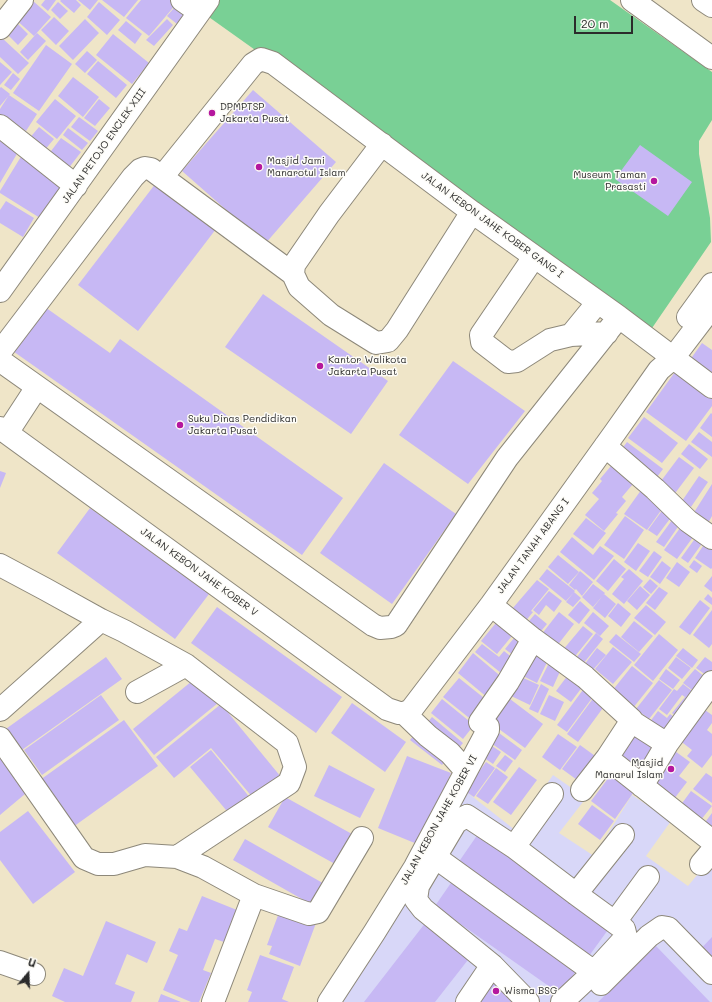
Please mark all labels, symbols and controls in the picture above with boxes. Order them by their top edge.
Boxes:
scale bar [576,8,635,34]
text: 20 m [581,15,609,31]
street label: JALAN PETOJO ENCLEK XIII [60,86,148,206]
place label: DPMPTSP Jakarta Pusat [220,101,289,124]
marker: DPMPTSP Jakarta Pusat [207,108,217,118]
place label: Masjid Jami Manarotul Islam [267,155,345,178]
marker: Masjid Jami Manarotul Islam [254,162,264,172]
street label: JALAN KEBON JAHE KOBER GANG I [419,169,565,281]
place label: Museum Taman Prasasti [573,169,646,192]
marker: Museum Taman Prasasti [649,176,659,186]
place label: Kantor Walikota Jakarta Pusat [328,354,407,378]
marker: Kantor Walikota Jakarta Pusat [315,361,325,371]
place label: Suku Dinas Pendidikan Jakarta Pusat [188,413,297,436]
marker: Suku Dinas Pendidikan Jakarta Pusat [175,420,185,430]
street label: JALAN TANAH ABANG I [494,496,572,596]
street label: JALAN KEBON JAHE KOBER V [138,525,260,619]
street label: JALAN KEBON JAHE KOBER VI [398,753,480,887]
place label: Masjid Manarul Islam [595,757,663,780]
marker: Masjid Manarul Islam [666,764,676,774]
north arrow [8,954,48,994]
text: U [26,954,38,971]
place label: Wisma BSG [504,985,557,997]
marker: Wisma BSG [491,986,501,996]

